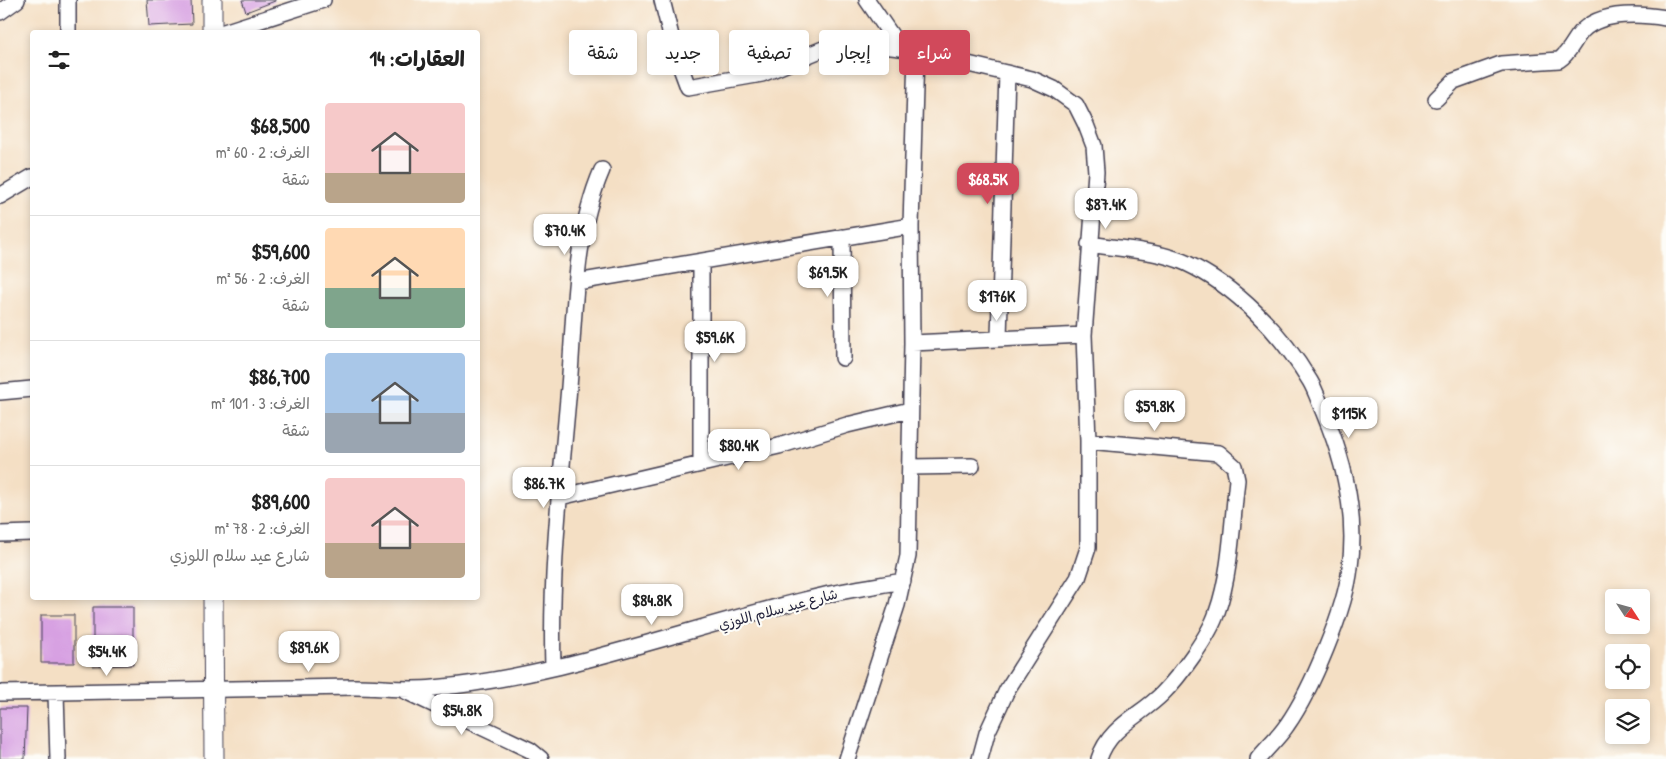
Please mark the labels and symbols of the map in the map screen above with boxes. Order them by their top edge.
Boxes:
pin: $68.5K [947,162,1029,205]
pin: $87.4K [1065,188,1147,230]
pin: $70.4K [524,214,606,256]
pin: $69.5K [787,256,869,298]
pin: $176K [962,280,1032,322]
pin: $59.6K [674,320,756,363]
pin: $59.8K [1114,390,1196,432]
pin: $115K [1314,396,1384,439]
pin: $80.4K [698,428,780,471]
pin: $86.7K [503,466,585,509]
street label: شارع عيد سلام اللوزي [716,583,840,636]
pin: $84.8K [611,584,693,626]
north arrow [1605,589,1650,634]
pin: $89.6K [268,630,350,673]
pin: $54.4K [66,634,148,677]
pin: $54.8K [421,694,503,736]

